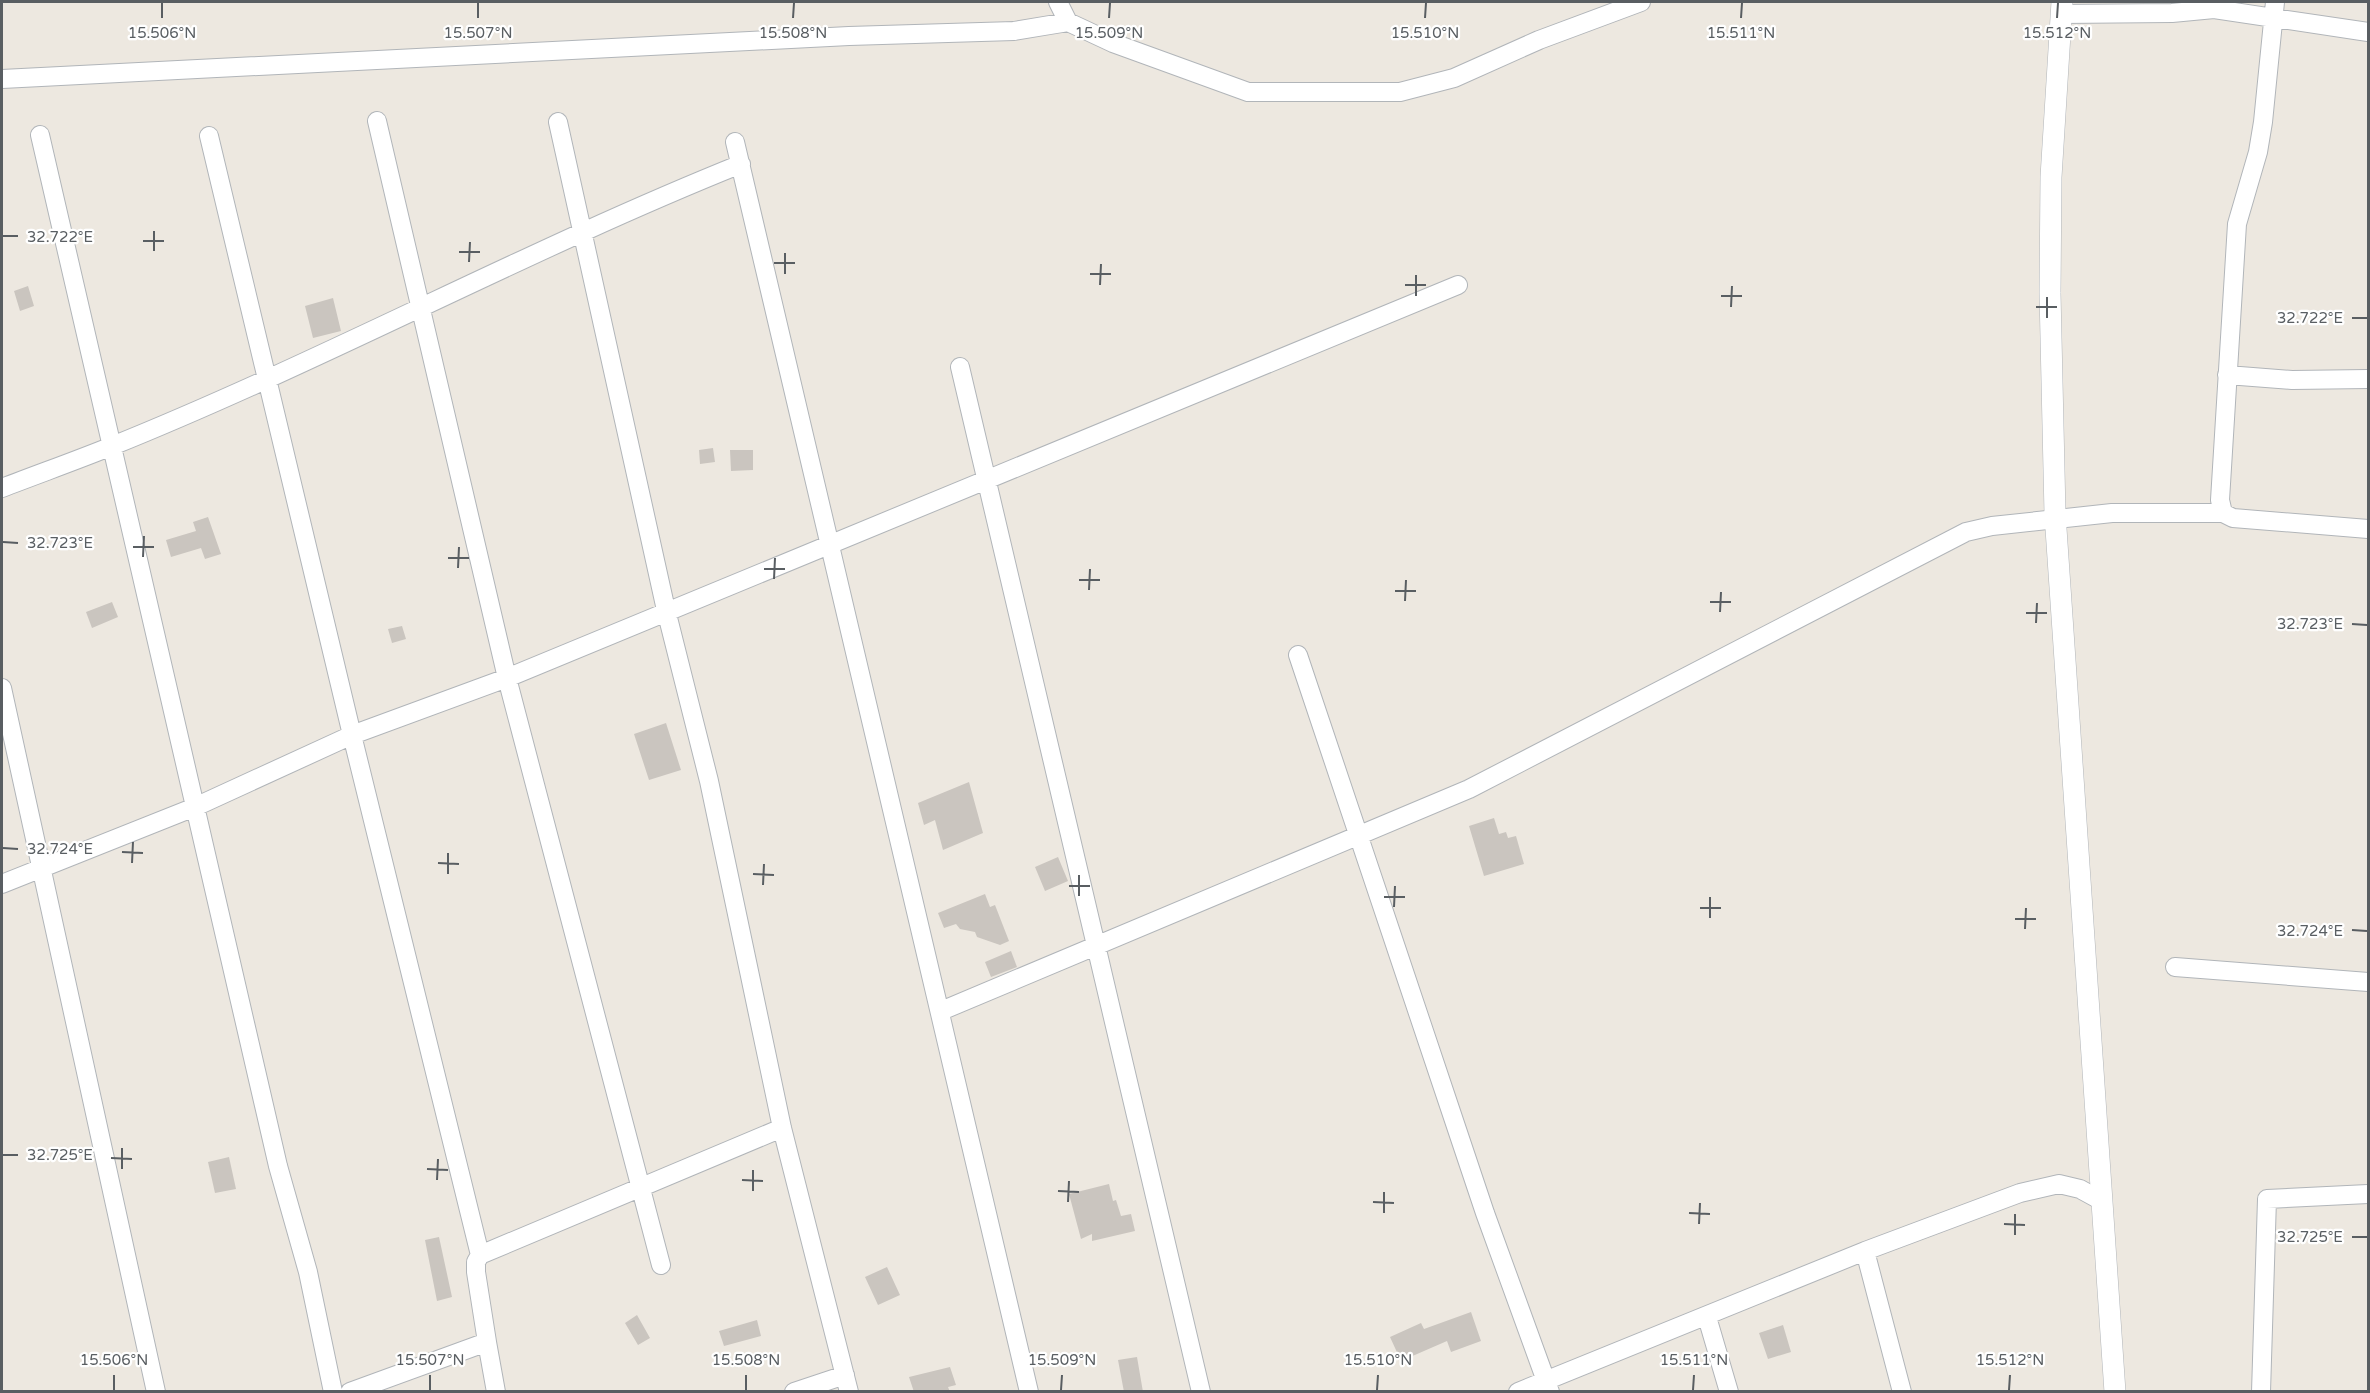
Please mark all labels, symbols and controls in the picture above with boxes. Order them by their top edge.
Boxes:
text: 15.506°N [128,24,196,42]
text: 15.507°N [444,24,512,42]
text: 15.508°N [759,24,827,42]
text: 15.509°N [1075,24,1143,42]
text: 15.510°N [1391,24,1459,42]
text: 15.511°N [1707,24,1775,42]
text: 15.512°N [2023,24,2091,42]
text: 32.722°E [27,228,93,246]
text: 32.722°E [2277,309,2343,327]
text: 32.723°E [27,534,93,552]
text: 32.723°E [2277,615,2343,633]
text: 32.724°E [27,840,93,858]
text: 32.724°E [2277,922,2343,940]
text: 32.725°E [27,1146,93,1164]
text: 32.725°E [2277,1228,2343,1246]
text: 15.506°N [80,1351,148,1369]
text: 15.507°N [396,1351,464,1369]
text: 15.508°N [712,1351,780,1369]
text: 15.509°N [1028,1351,1096,1369]
text: 15.510°N [1344,1351,1412,1369]
text: 15.511°N [1660,1351,1728,1369]
text: 15.512°N [1976,1351,2044,1369]

